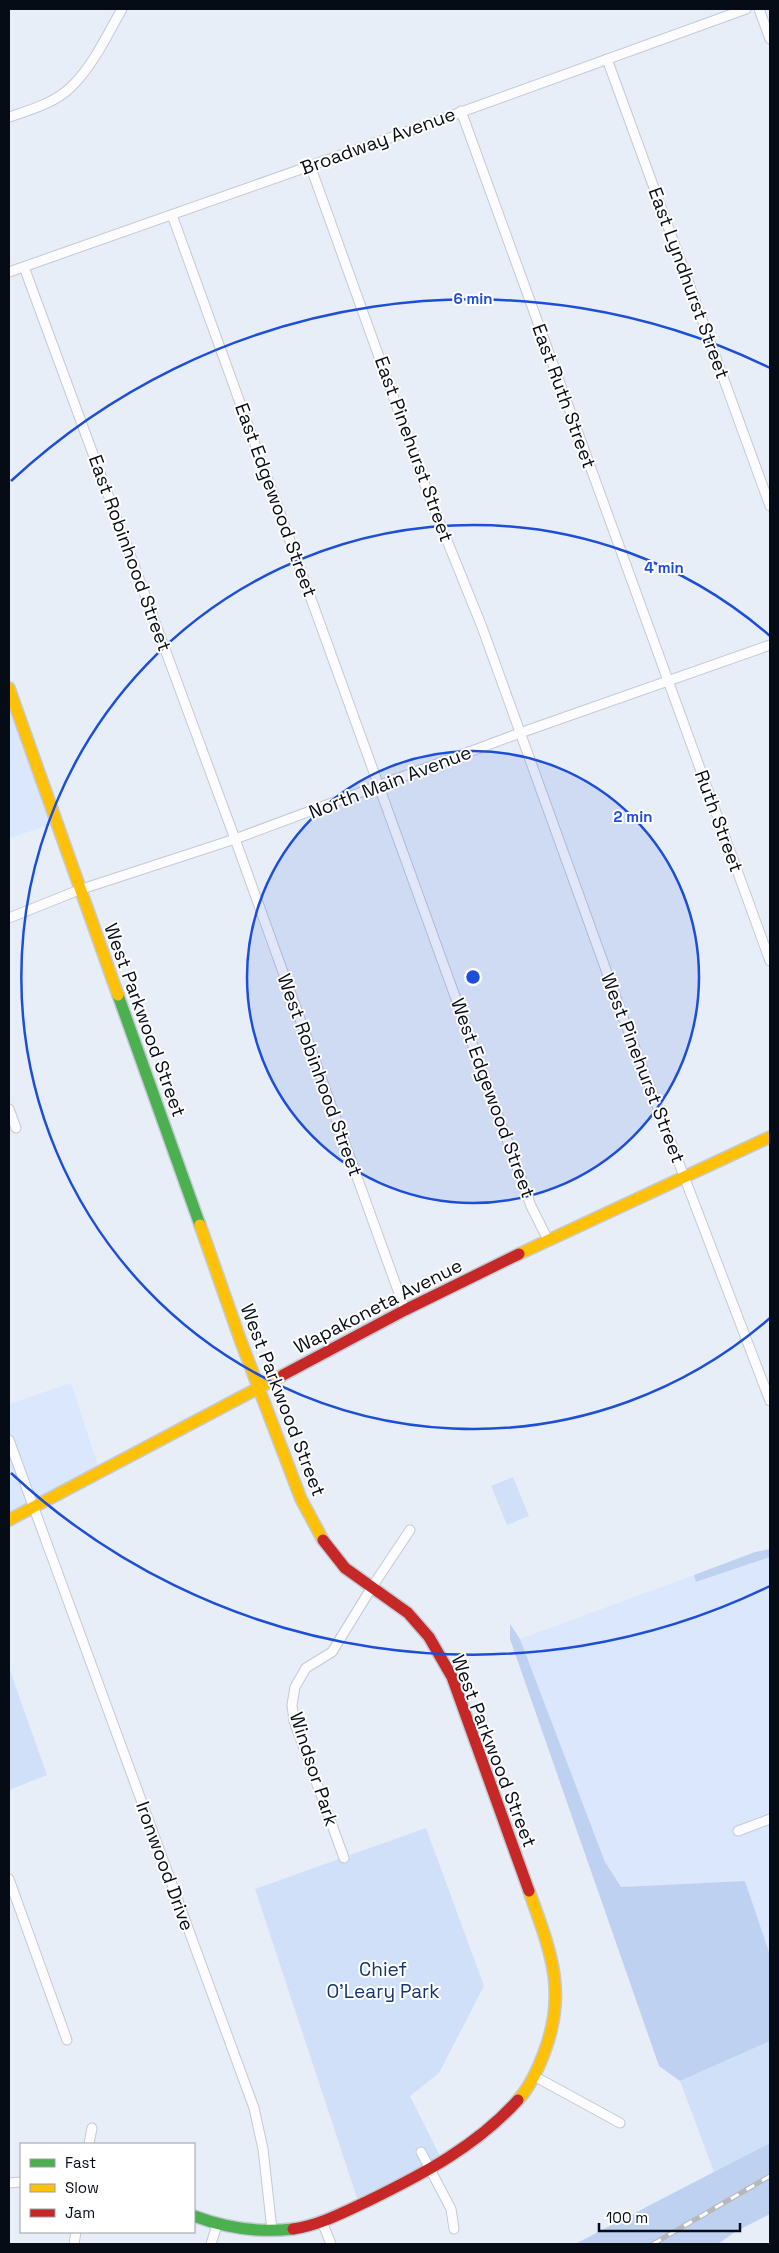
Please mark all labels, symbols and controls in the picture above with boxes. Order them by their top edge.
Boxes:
street label: Broadway Avenue [297,101,459,181]
street label: East Lyndhurst Street [643,184,735,382]
text: 6 min [453,289,493,308]
street label: East Ruth Street [526,320,602,472]
street label: East Pinehurst Street [369,353,459,545]
street label: East Edgewood Street [229,399,323,601]
street label: East Robinhood Street [83,451,177,655]
text: 4 min [644,558,684,577]
street label: North Main Avenue [305,739,475,825]
street label: Ruth Street [689,766,749,876]
text: 2 min [614,807,652,826]
street label: West Parkwood Street [98,920,192,1120]
centre of rings [464,968,482,986]
street label: West Pinehurst Street [595,969,691,1167]
street label: West Robinhood Street [272,970,368,1180]
street label: West Edgewood Street [445,995,541,1201]
street label: Wapakoneta Avenue [290,1253,466,1359]
street label: West Parkwood Street [235,1300,331,1500]
street label: West Parkwood Street [446,1651,542,1851]
street label: Windsor Park [284,1709,344,1829]
street label: Ironwood Drive [130,1798,200,1934]
park label: Chief O'Leary Park [327,1957,439,2004]
legend [20,2143,195,2233]
text: Fast [65,2153,96,2172]
text: Slow [65,2178,99,2197]
scale bar [599,2200,740,2232]
text: Jam [65,2203,95,2222]
text: 100 m [606,2208,648,2227]

